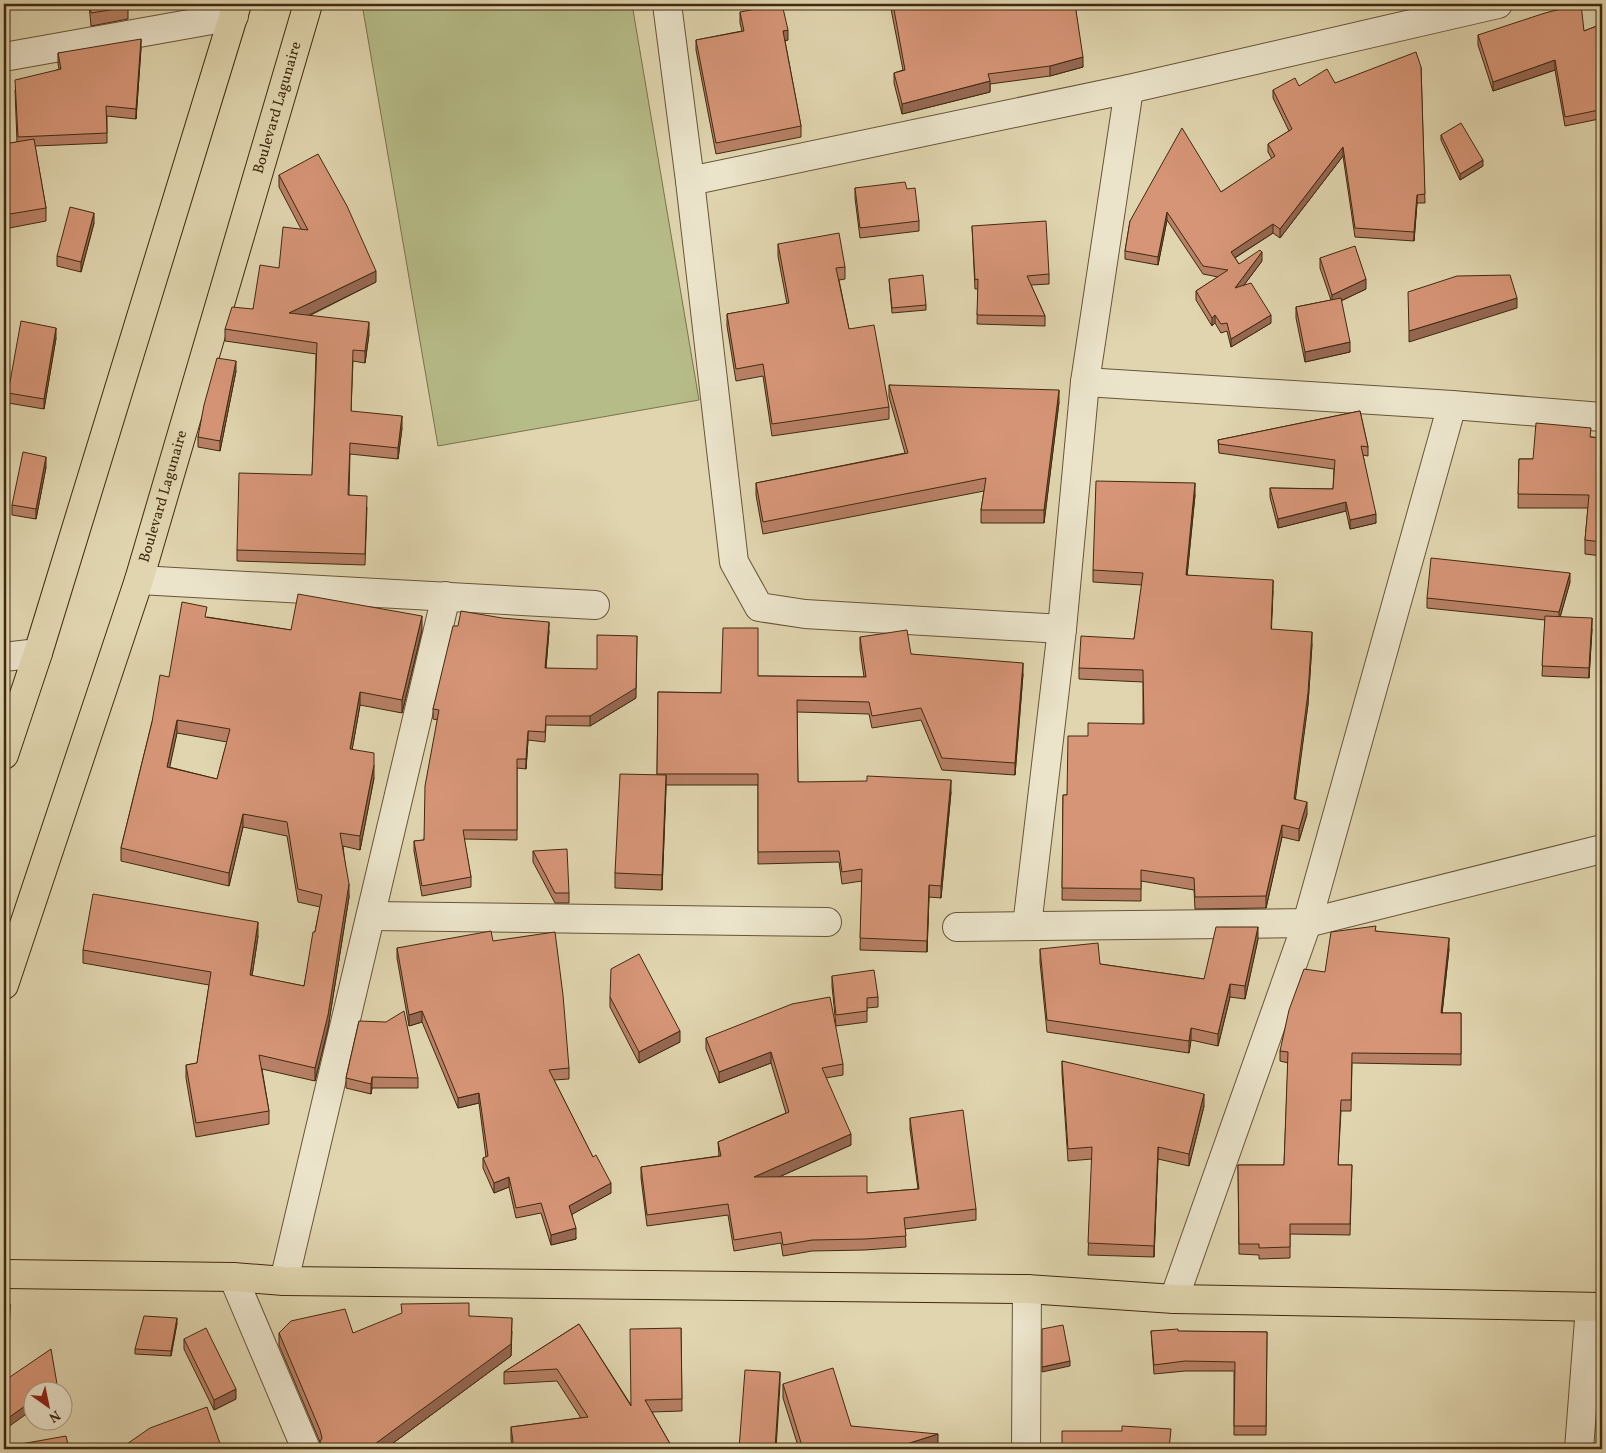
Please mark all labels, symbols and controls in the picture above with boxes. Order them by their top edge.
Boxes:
street label: Boulevard Lagunaire [248,39,307,176]
street label: Boulevard Lagunaire [134,428,193,565]
north arrow [22,1380,72,1430]
text: N [45,1405,64,1426]

